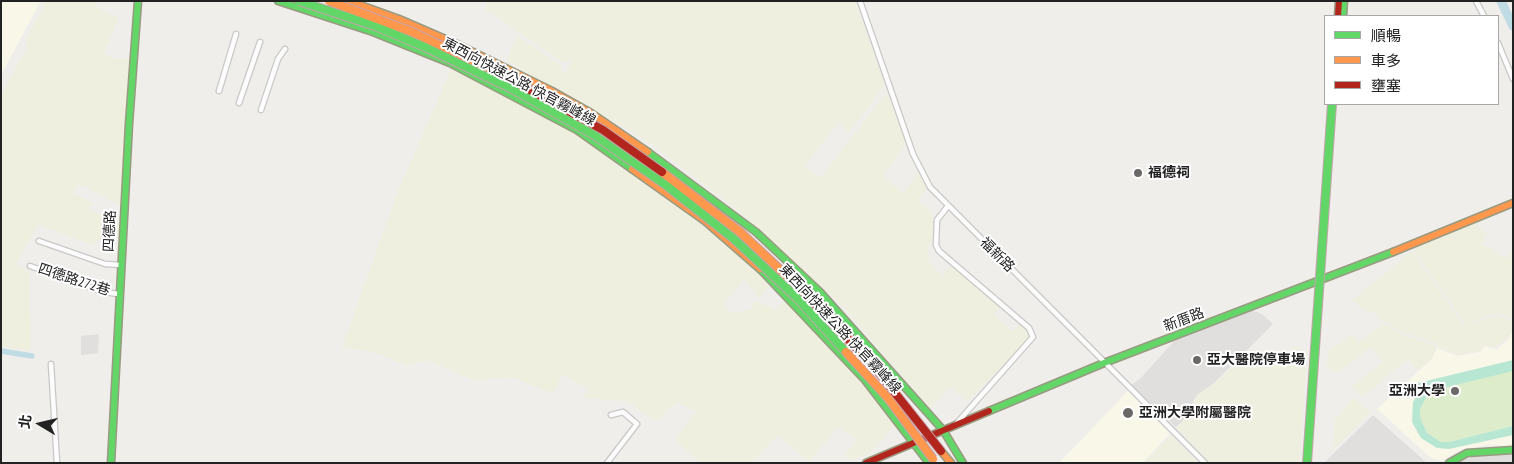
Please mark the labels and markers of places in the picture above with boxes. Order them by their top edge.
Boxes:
place label: 福德祠 [1148,165,1190,181]
marker: 福德祠 [1132,167,1144,179]
place label: 亞大醫院停車場 [1207,352,1305,368]
marker: 亞大醫院停車場 [1191,354,1203,366]
place label: 亞洲大學 [1389,383,1445,399]
marker: 亞洲大學 [1449,385,1461,397]
place label: 亞洲大學附屬醫院 [1139,405,1251,421]
marker: 亞洲大學附屬醫院 [1121,406,1135,420]

